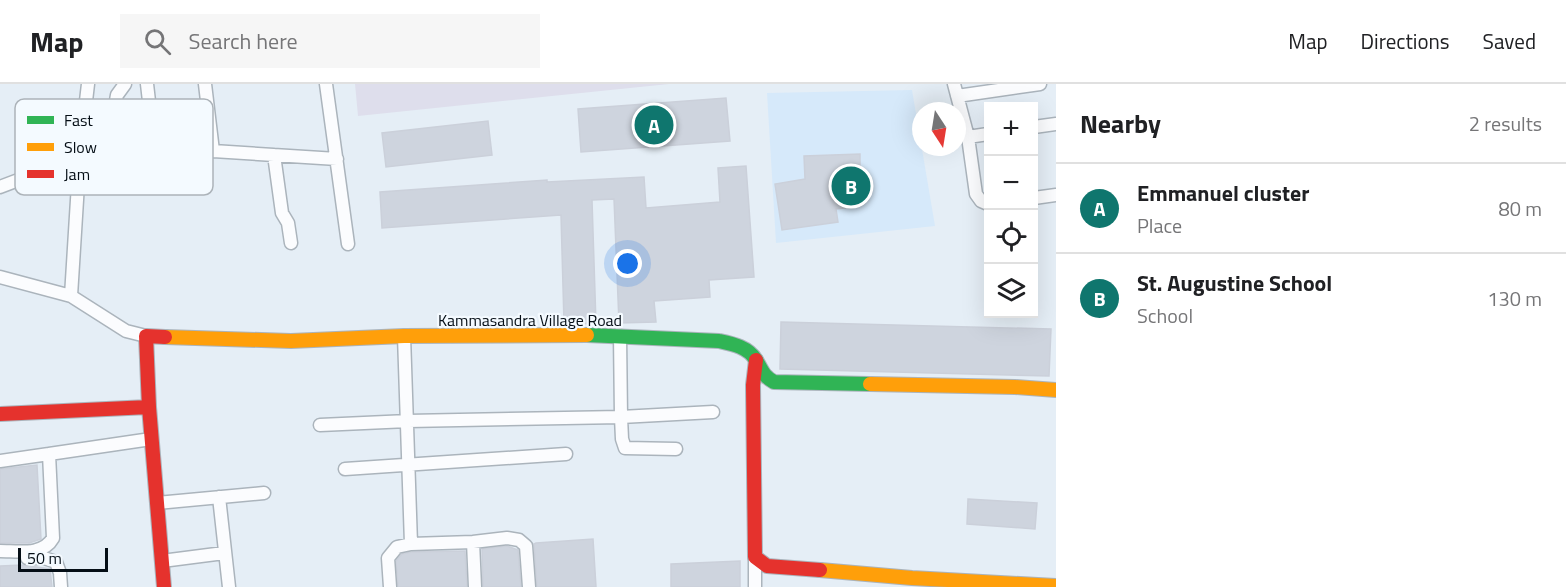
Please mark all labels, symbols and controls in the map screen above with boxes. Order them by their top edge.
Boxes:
search box [120,14,540,68]
text: Map [30,20,84,63]
text: Search here [189,24,298,58]
icon: search [141,25,174,58]
text: Map [1288,25,1328,57]
text: Directions [1361,25,1450,57]
text: Saved [1483,25,1536,57]
legend [15,99,213,195]
pin: A [634,102,674,147]
north arrow [912,102,966,156]
map controls [984,102,1038,318]
button: + [984,102,1038,156]
text: Nearby [1080,104,1161,143]
text: Fast [64,108,93,132]
text: 2 results [1469,108,1542,139]
text: Slow [64,135,97,159]
button: − [984,156,1038,210]
text: Jam [64,162,90,186]
pin: B [832,164,870,208]
text: Emmanuel cluster [1137,176,1309,210]
text: A [1093,193,1106,224]
text: 80 m [1498,193,1542,224]
button: locate [984,210,1038,264]
text: Place [1137,210,1182,241]
your location [613,249,642,278]
button: layers [984,264,1038,318]
text: St. Augustine School [1137,266,1332,300]
text: B [1093,283,1106,314]
text: 130 m [1487,283,1542,314]
text: School [1137,300,1193,331]
street label: Kammasandra Village Road [438,308,622,332]
scale bar [18,545,108,572]
text: 50 m [27,546,62,570]

